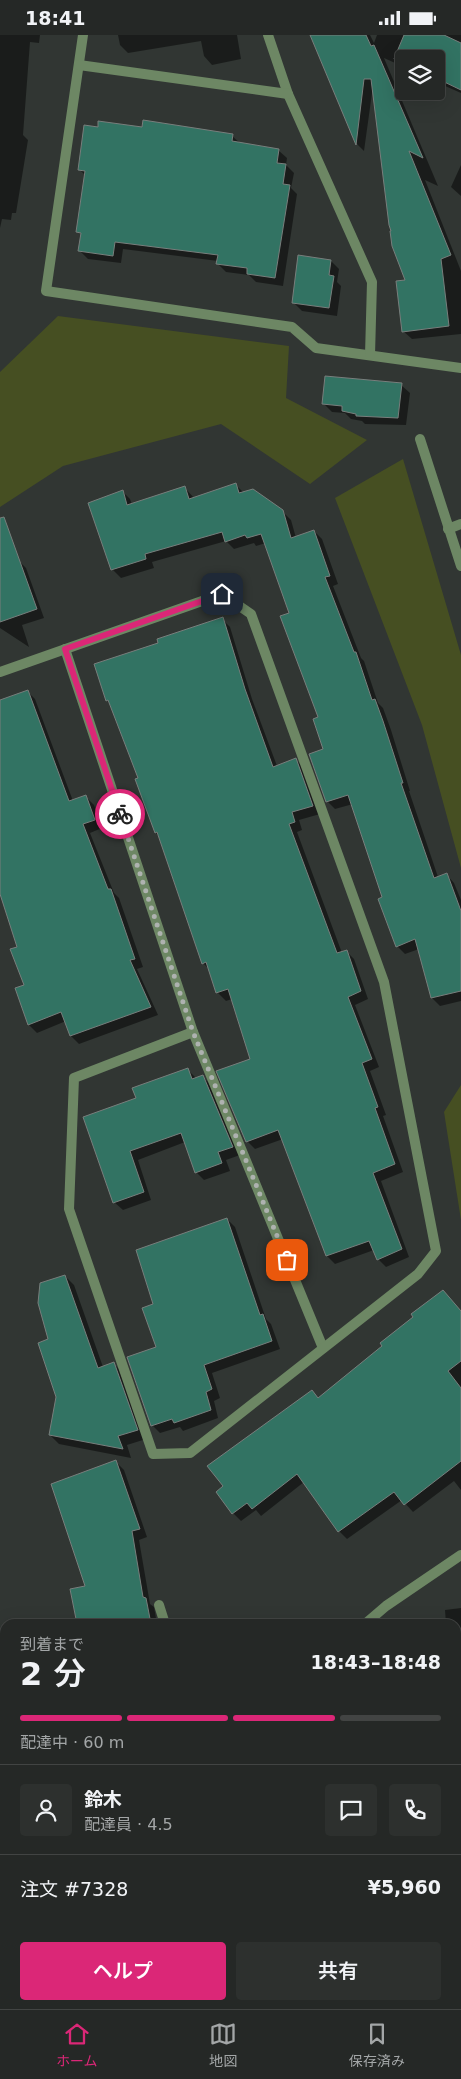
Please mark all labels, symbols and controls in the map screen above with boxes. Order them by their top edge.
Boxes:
text: 18:41 [25,7,85,29]
map controls [395,50,445,100]
button: layers [395,50,445,100]
pin [201,573,243,615]
icon: home [208,580,236,608]
courier [95,789,145,839]
icon: bike [106,800,134,828]
pin [266,1239,308,1281]
icon: bag [273,1246,301,1274]
text: 到着まで [20,1635,84,1654]
text: 18:43–18:48 [311,1651,441,1673]
text: 2 分 [20,1655,85,1693]
text: 配達中 · 60 m [20,1733,124,1752]
button: person [20,1784,72,1836]
button: chat [325,1784,377,1836]
button: phone [389,1784,441,1836]
text: 鈴木 [84,1788,122,1810]
text: 配達員 · 4.5 [84,1815,173,1834]
text: ¥5,960 [368,1876,441,1898]
text: 注文 #7328 [20,1878,128,1900]
button: ヘルプ [20,1942,226,2000]
button: 共有 [236,1942,441,2000]
tab: ホーム [56,2020,97,2070]
tab: 地図 [209,2020,237,2070]
tab: 保存済み [349,2020,405,2070]

